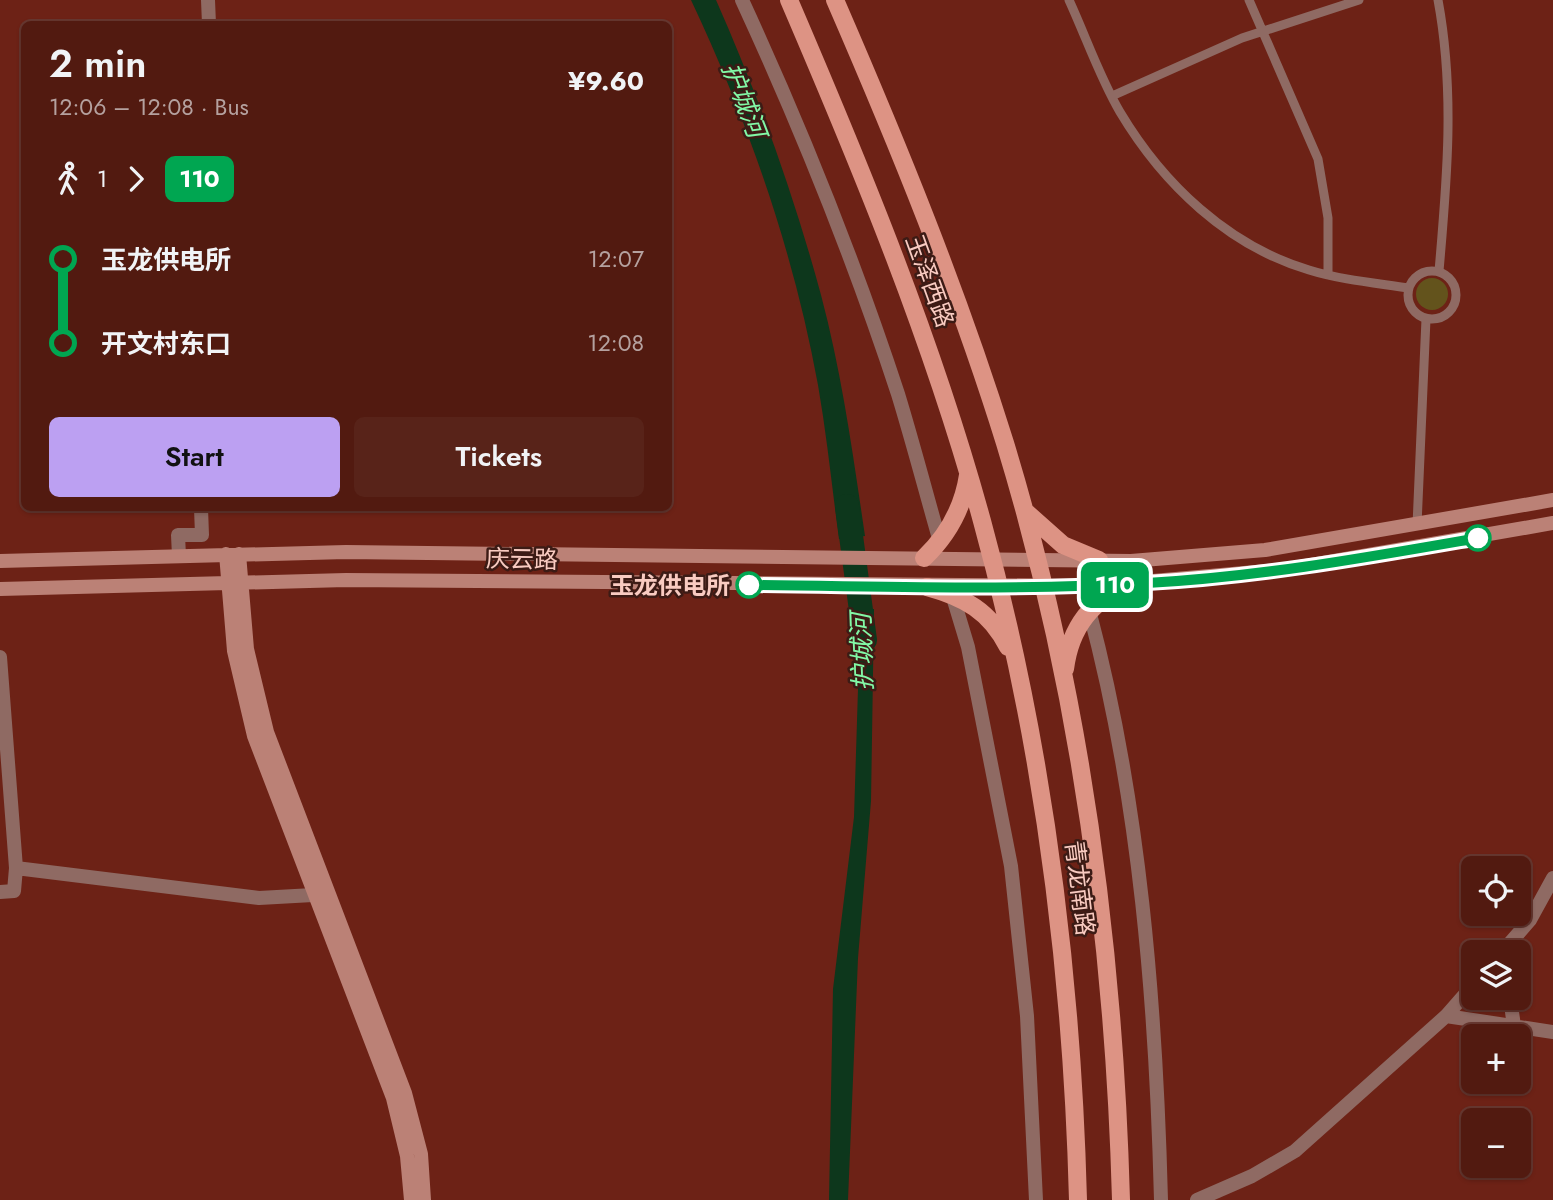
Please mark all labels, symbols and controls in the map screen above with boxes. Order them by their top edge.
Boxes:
text: 2 min [49,36,147,91]
water label: 护城河 [712,57,778,148]
text: ¥9.60 [568,62,644,100]
text: 12:06 – 12:08 · Bus [49,90,249,124]
icon: walk [49,160,87,198]
icon: forward [117,160,155,198]
text: 110 [179,161,220,196]
text: 1 [97,162,107,196]
street label: 玉泽西路 [897,230,963,332]
text: 玉龙供电所 [101,241,231,279]
text: 12:07 [588,242,644,276]
text: 开文村东口 [101,325,231,363]
text: 12:08 [587,326,644,360]
button: Start [49,417,340,497]
button: Tickets [354,417,644,497]
unlabelled marker [1465,525,1491,551]
street label: 庆云路 [486,541,558,577]
line badge: 110 [1075,562,1155,608]
text: 110 [1095,567,1135,602]
place label: 玉龙供电所 [610,568,730,603]
marker: 玉龙供电所 [736,572,762,598]
water label: 护城河 [841,607,882,692]
street label: 青龙南路 [1057,838,1103,938]
map controls [1461,856,1531,1178]
button: locate [1461,856,1531,926]
button: layers [1461,940,1531,1010]
button: + [1461,1024,1531,1094]
button: − [1461,1108,1531,1178]

